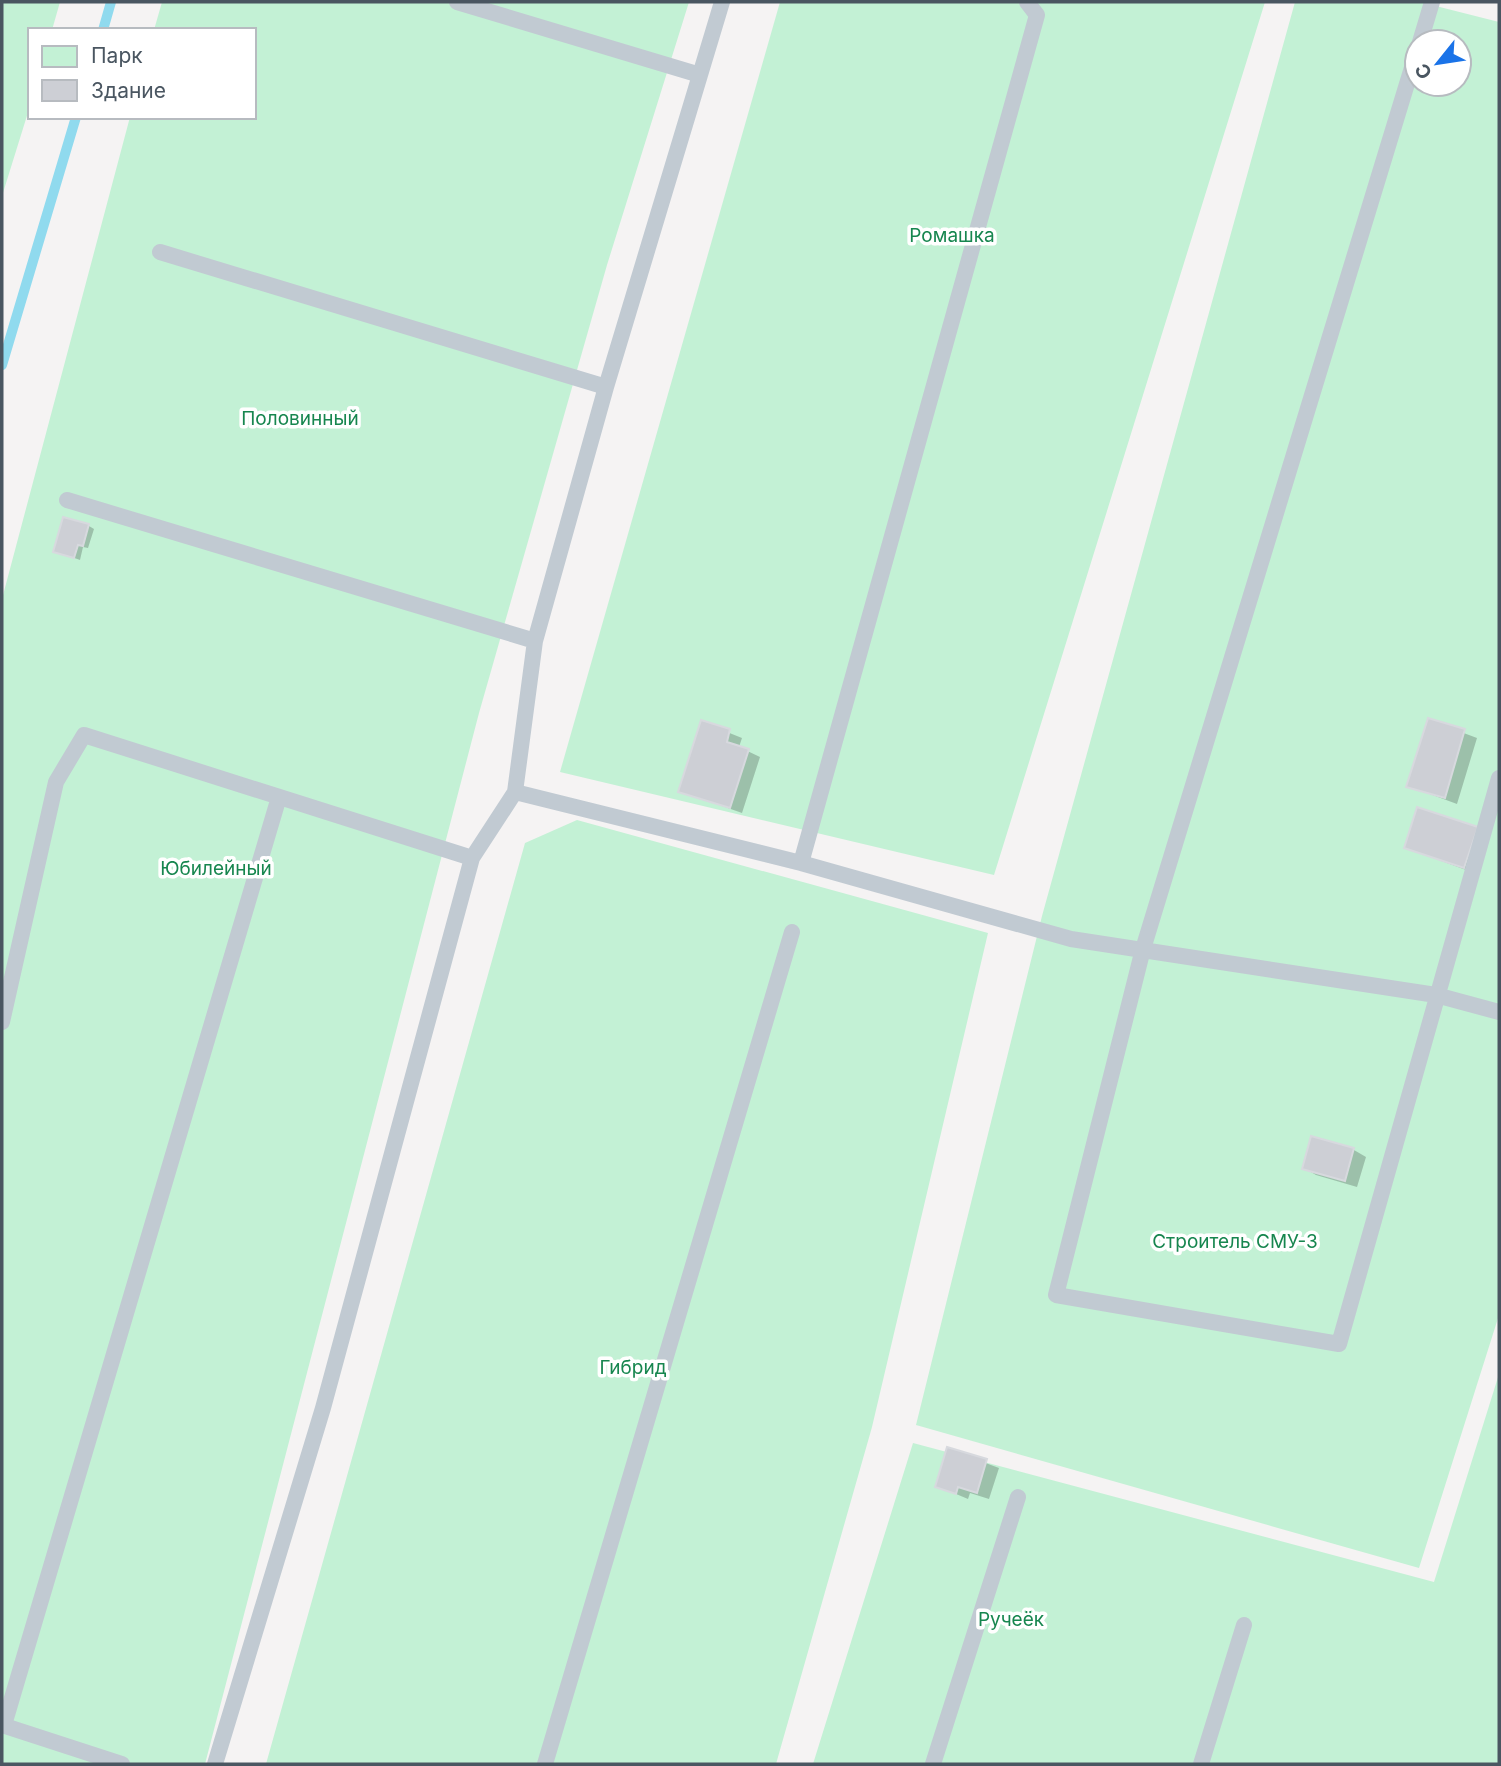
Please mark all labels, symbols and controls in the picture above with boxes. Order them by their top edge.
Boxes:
legend [28,28,256,119]
north arrow [1403,28,1473,98]
text: Парк [91,43,143,68]
text: С [1410,59,1437,83]
text: Здание [91,78,166,103]
park label: Ромашка [909,224,995,247]
park label: Половинный [241,407,359,430]
park label: Юбилейный [160,857,272,880]
park label: Строитель СМУ-3 [1152,1230,1318,1253]
park label: Гибрид [599,1356,667,1379]
park label: Ручеёк [978,1608,1045,1631]

